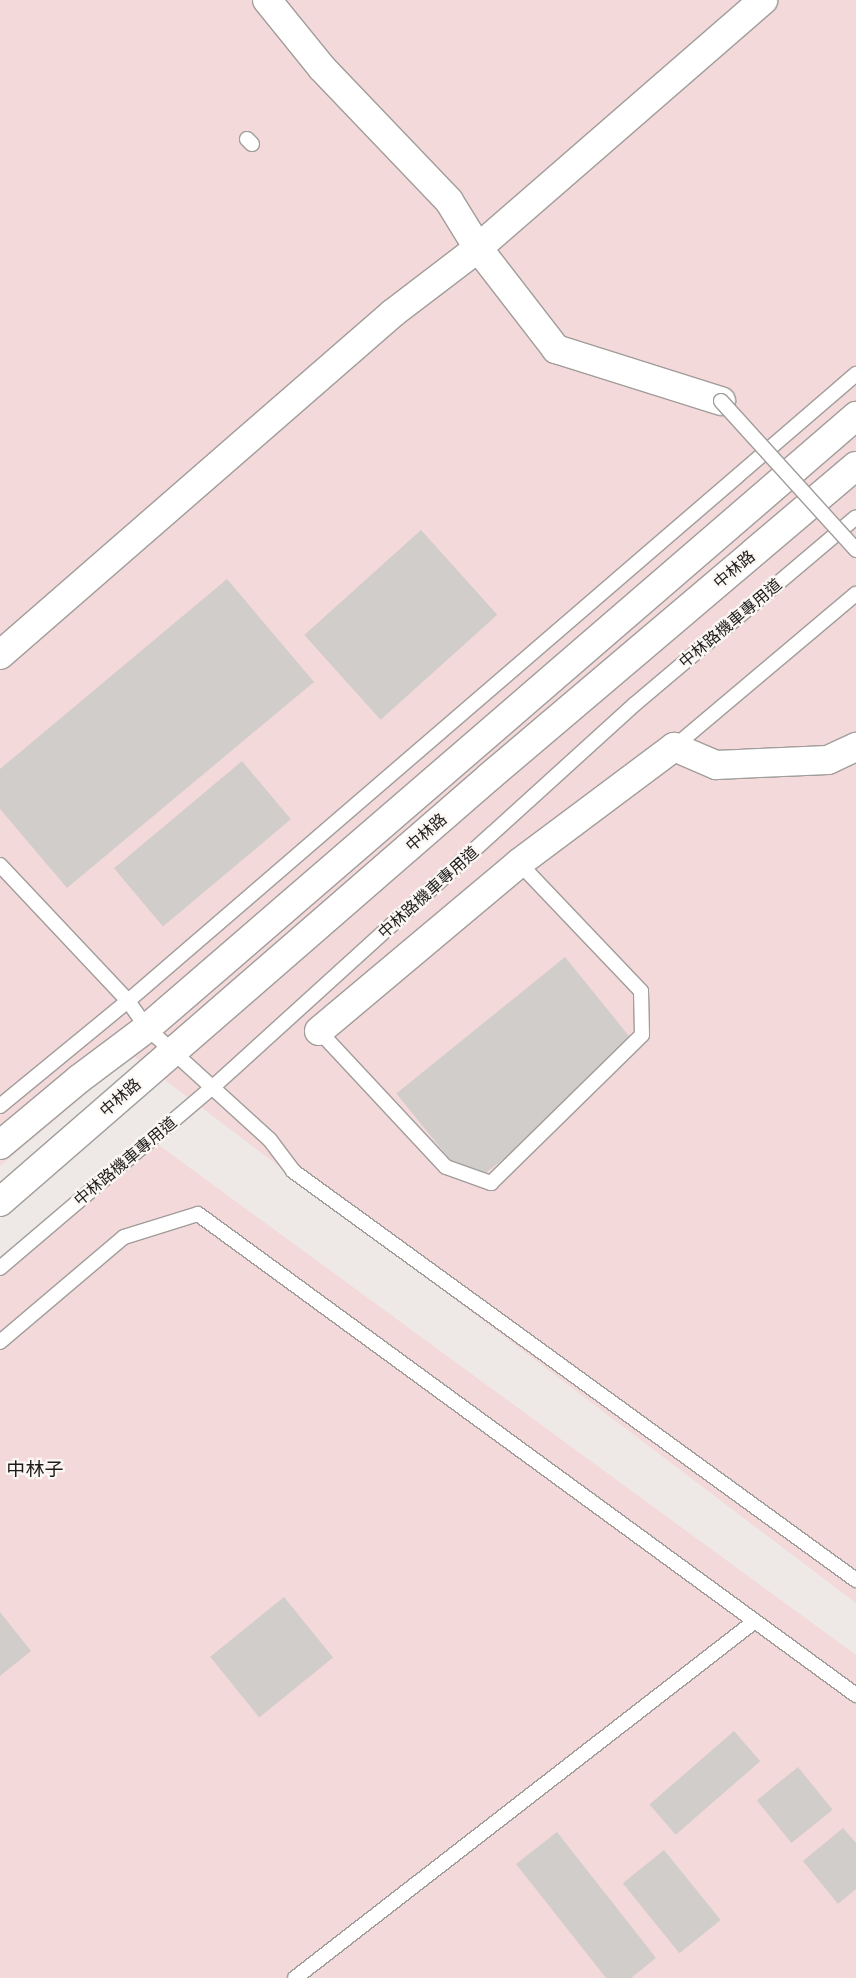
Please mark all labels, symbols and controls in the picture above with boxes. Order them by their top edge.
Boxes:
street label: 中林路 [709,546,759,592]
street label: 中林路機車專用道 [675,575,785,671]
street label: 中林路 [402,809,450,855]
street label: 中林路機車專用道 [374,842,482,942]
street label: 中林路 [96,1074,144,1120]
street label: 中林路機車專用道 [70,1113,180,1209]
district label: 中林子 [7,1459,63,1481]

